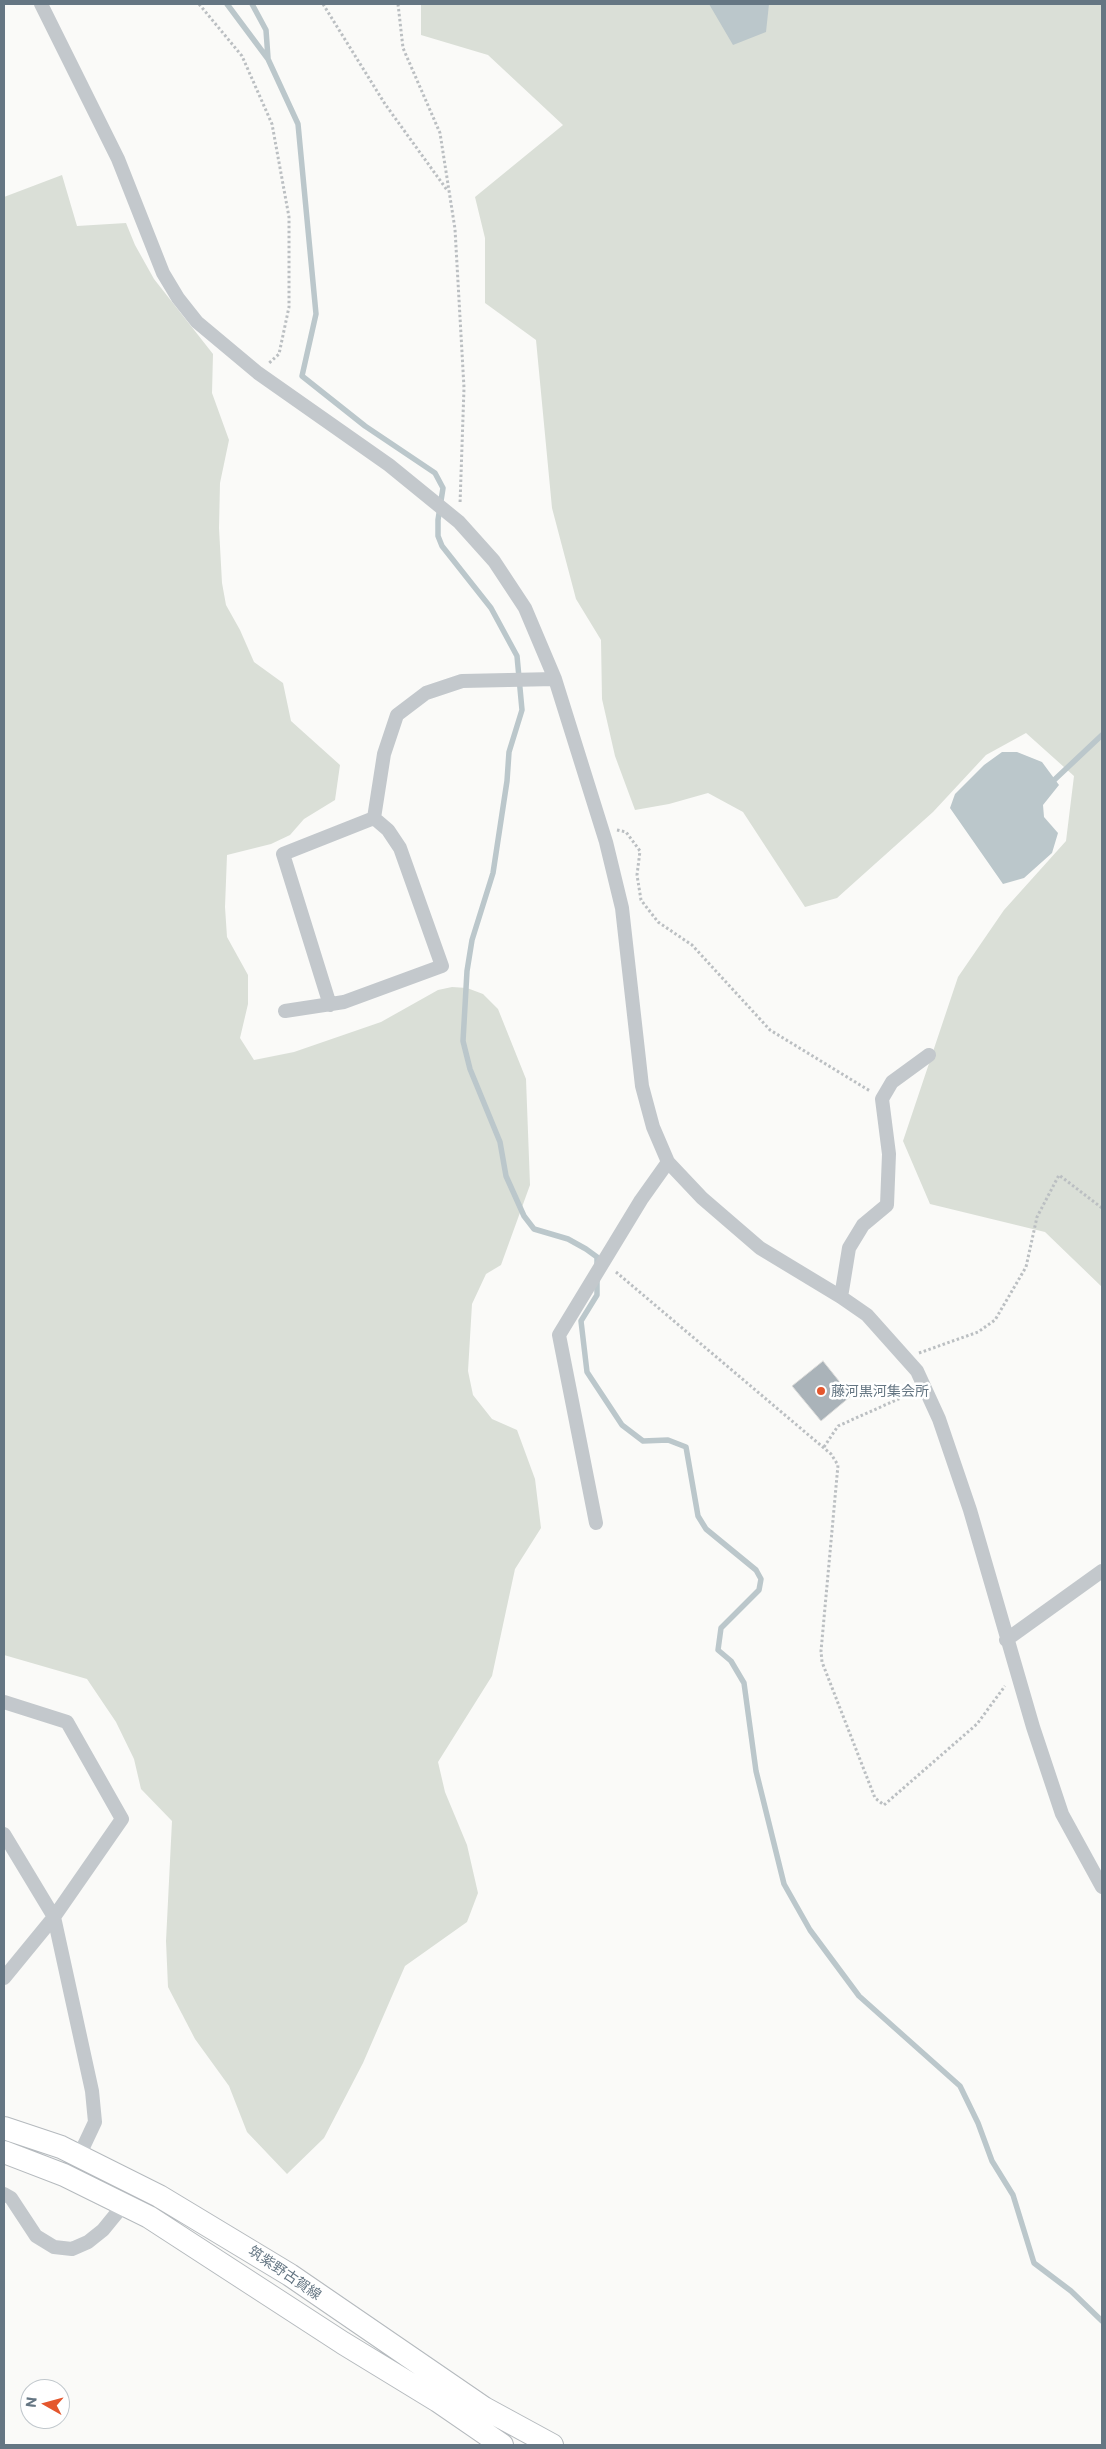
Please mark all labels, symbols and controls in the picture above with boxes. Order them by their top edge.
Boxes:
place label: 藤河黒河集会所 [831,1383,929,1399]
marker: 藤河黒河集会所 [815,1385,827,1397]
street label: 筑紫野古賀線 [245,2243,325,2303]
north arrow [20,2379,70,2429]
text: N [22,2396,40,2408]

